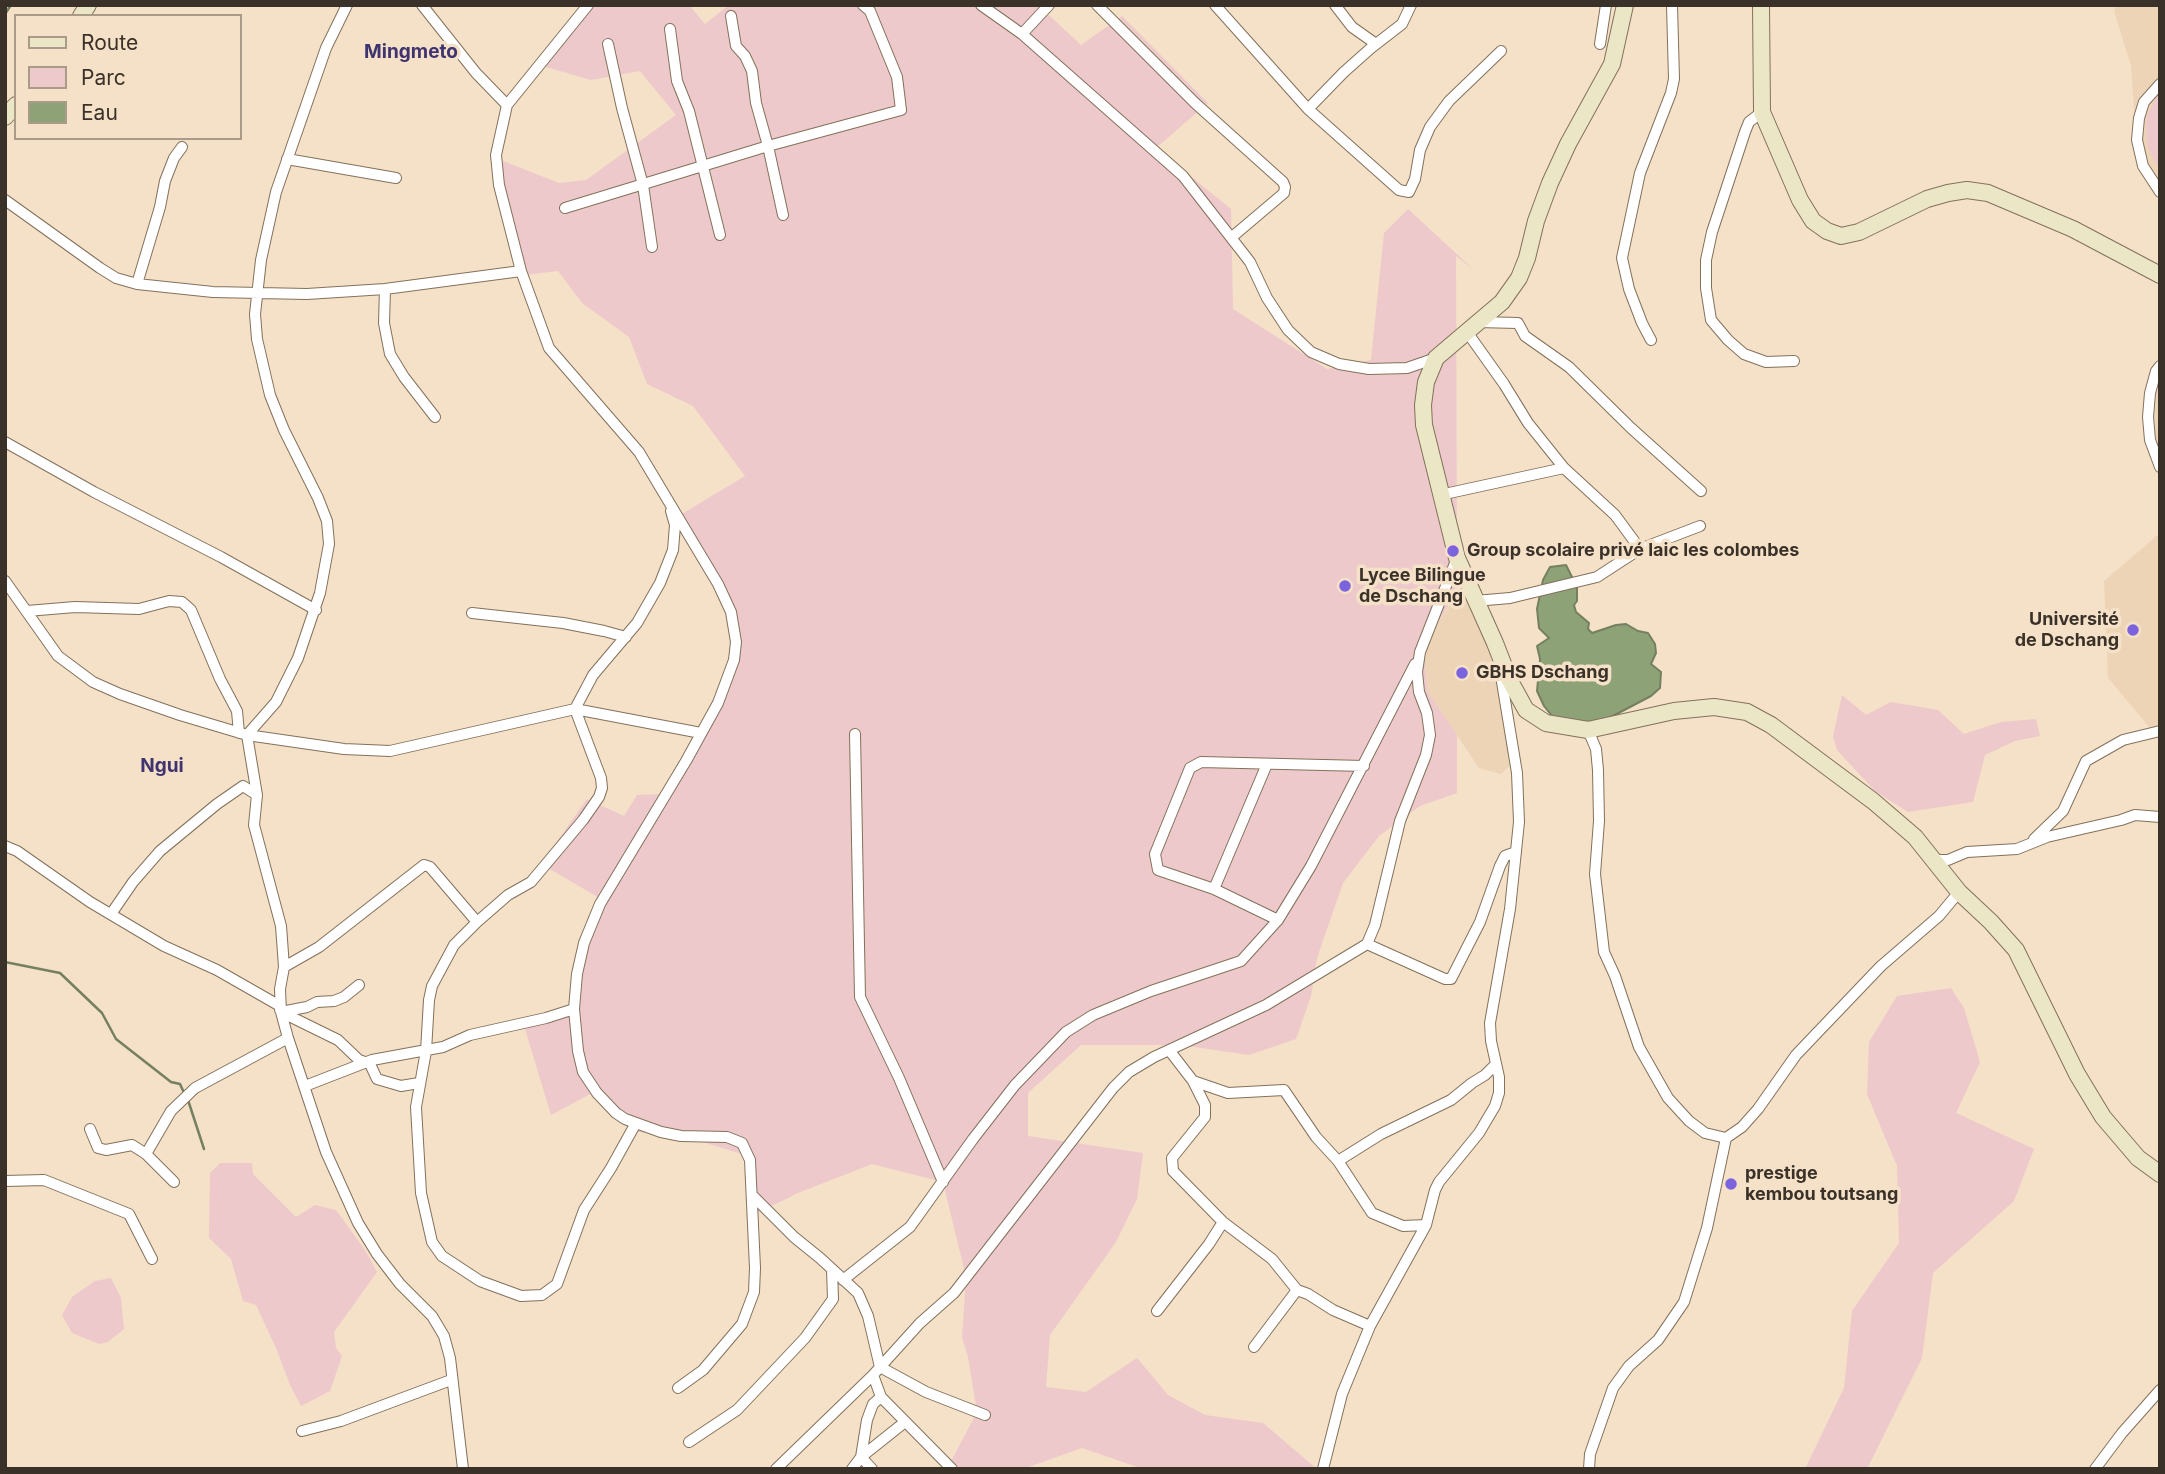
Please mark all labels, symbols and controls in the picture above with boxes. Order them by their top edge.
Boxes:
legend [14,14,242,140]
text: Route [81,30,138,55]
district label: Mingmeto [364,41,458,63]
text: Parc [81,65,126,90]
text: Eau [81,100,118,125]
place label: Group scolaire privé laic les colombes [1467,540,1799,562]
marker: Group scolaire privé laic les colombes [1445,543,1461,559]
place label: Lycee Bilingue de Dschang [1359,565,1486,608]
marker: Lycee Bilingue de Dschang [1337,578,1353,594]
place label: Université de Dschang [2015,609,2119,652]
marker: Université de Dschang [2125,622,2141,638]
place label: GBHS Dschang [1476,662,1609,684]
marker: GBHS Dschang [1454,665,1470,681]
district label: Ngui [140,755,184,777]
place label: prestige kembou toutsang [1745,1163,1898,1206]
marker: prestige kembou toutsang [1723,1176,1739,1192]

